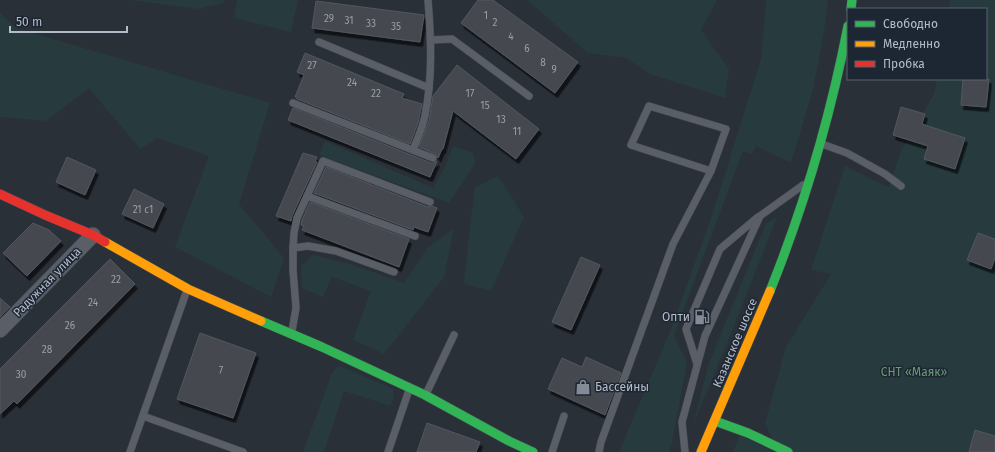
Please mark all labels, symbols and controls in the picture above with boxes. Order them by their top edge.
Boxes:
scale bar [10,8,127,34]
legend [847,8,987,80]
house number: 1 [484,10,488,22]
house number: 29 [324,13,334,25]
text: 50 m [16,15,42,29]
house number: 31 [344,15,354,27]
house number: 2 [493,17,498,29]
text: Свободно [883,17,938,31]
house number: 33 [366,18,376,30]
house number: 35 [391,21,401,33]
house number: 4 [508,31,514,43]
text: Медленно [883,37,940,51]
house number: 6 [524,43,530,55]
house number: 8 [540,57,546,69]
text: Пробка [883,57,925,71]
house number: 27 [307,60,317,72]
house number: 9 [551,64,557,76]
house number: 24 [347,77,358,89]
house number: 22 [371,88,381,100]
house number: 17 [466,88,475,100]
house number: 15 [480,100,490,112]
house number: 13 [496,114,506,126]
house number: 11 [513,126,521,138]
house number: 21 с1 [133,204,153,216]
street label: Радужная улица [10,244,84,320]
house number: 22 [111,274,121,286]
street label: Казанское шоссе [710,296,760,390]
house number: 24 [88,297,99,309]
fuel station icon: Опти [693,308,711,326]
place label: Опти [662,310,690,324]
house number: 26 [65,320,75,332]
house number: 28 [42,344,53,356]
house number: 7 [219,365,224,377]
park label: СНТ «Маяк» [881,365,948,379]
house number: 30 [16,369,27,381]
shop icon: Бассейны [574,378,592,396]
place label: Бассейны [595,380,649,394]

